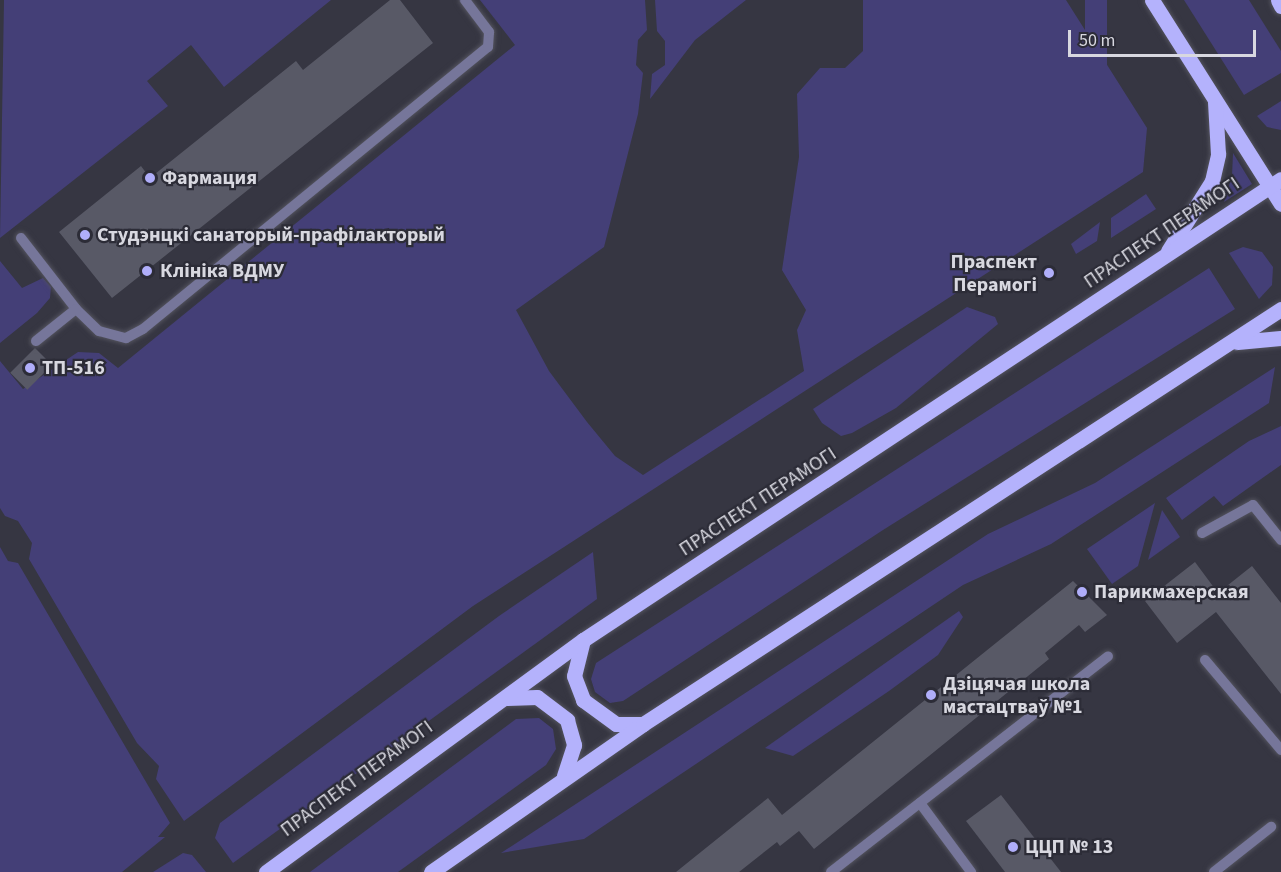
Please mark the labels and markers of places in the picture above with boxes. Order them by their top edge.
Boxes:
place label: Фармация [162,166,257,190]
marker: Фармация [143,171,157,185]
place label: Студэнцкі санаторый-прафілакторый [97,223,445,247]
marker: Студэнцкі санаторый-прафілакторый [78,228,92,242]
place label: Праспект Перамогі [951,250,1037,297]
place label: Клініка ВДМУ [160,259,284,283]
marker: Клініка ВДМУ [138,262,156,280]
marker: Праспект Перамогі [1042,266,1056,280]
place label: ТП-516 [42,356,105,380]
marker: ТП-516 [23,361,37,375]
place label: Парикмахерская [1094,580,1249,604]
marker: Парикмахерская [1075,585,1089,599]
place label: Дзіцячая школа мастацтваў №1 [943,672,1090,719]
marker: Дзіцячая школа мастацтваў №1 [924,688,938,702]
place label: ЦЦП № 13 [1025,835,1113,859]
marker: ЦЦП № 13 [1006,840,1020,854]

